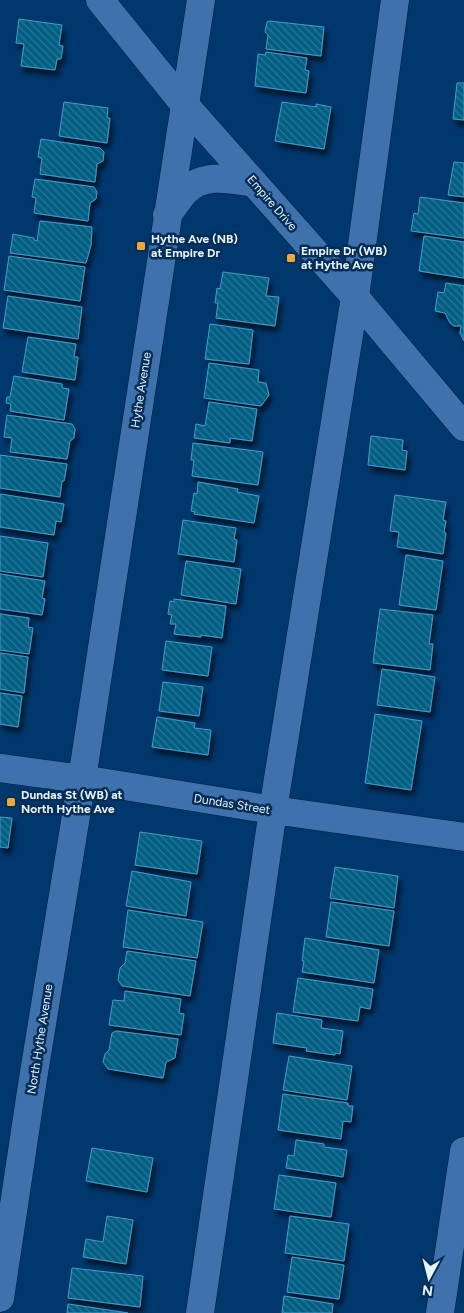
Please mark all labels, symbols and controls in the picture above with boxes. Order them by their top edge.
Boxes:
street label: Empire Drive [244,173,300,234]
place label: Hythe Ave (NB) at Empire Dr [151,232,238,260]
marker: Hythe Ave (NB) at Empire Dr [135,240,147,252]
place label: Empire Dr (WB) at Hythe Ave [301,244,387,272]
marker: Empire Dr (WB) at Hythe Ave [285,252,297,264]
street label: Hythe Avenue [128,351,154,429]
place label: Dundas St (WB) at North Hythe Ave [21,788,123,816]
street label: Dundas Street [193,791,272,817]
marker: Dundas St (WB) at North Hythe Ave [5,796,17,808]
street label: North Hythe Avenue [24,983,56,1095]
north arrow [404,1253,454,1303]
text: N [421,1281,434,1300]

